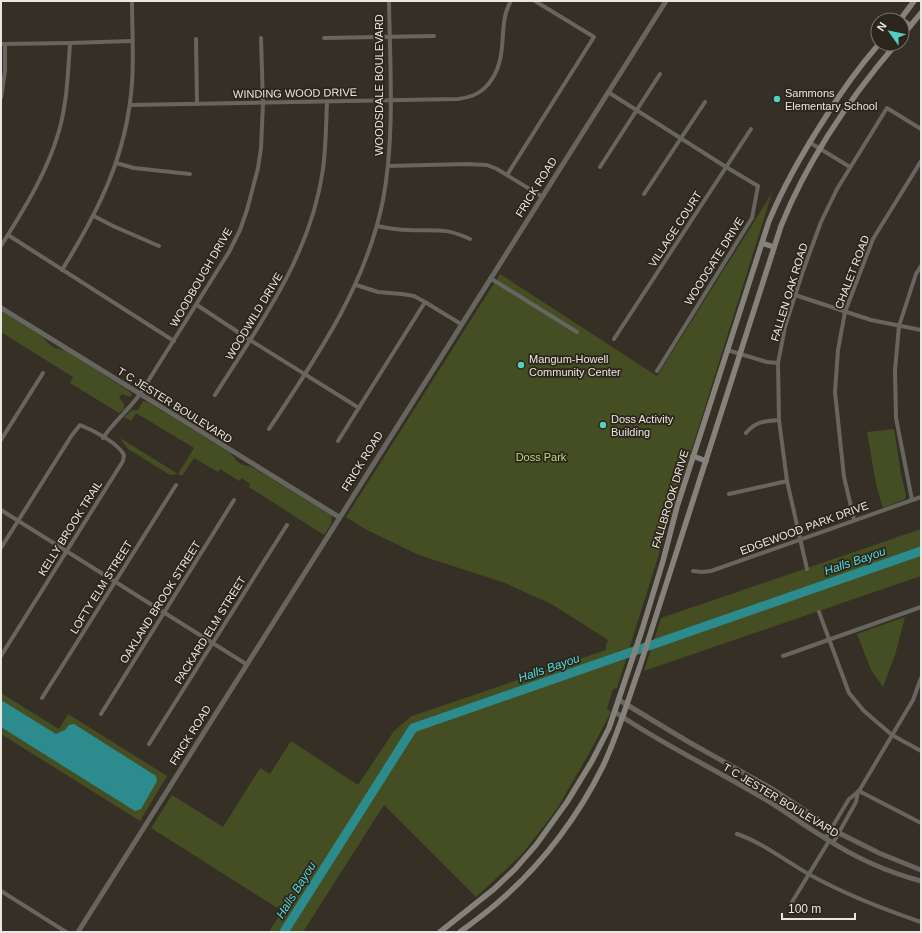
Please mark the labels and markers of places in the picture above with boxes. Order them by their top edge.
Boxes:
place label: Sammons Elementary School [785,87,877,112]
marker: Sammons Elementary School [772,94,782,104]
place label: Mangum-Howell Community Center [529,353,621,378]
marker: Mangum-Howell Community Center [516,360,526,370]
place label: Doss Activity Building [611,413,674,438]
marker: Doss Activity Building [598,420,608,430]

